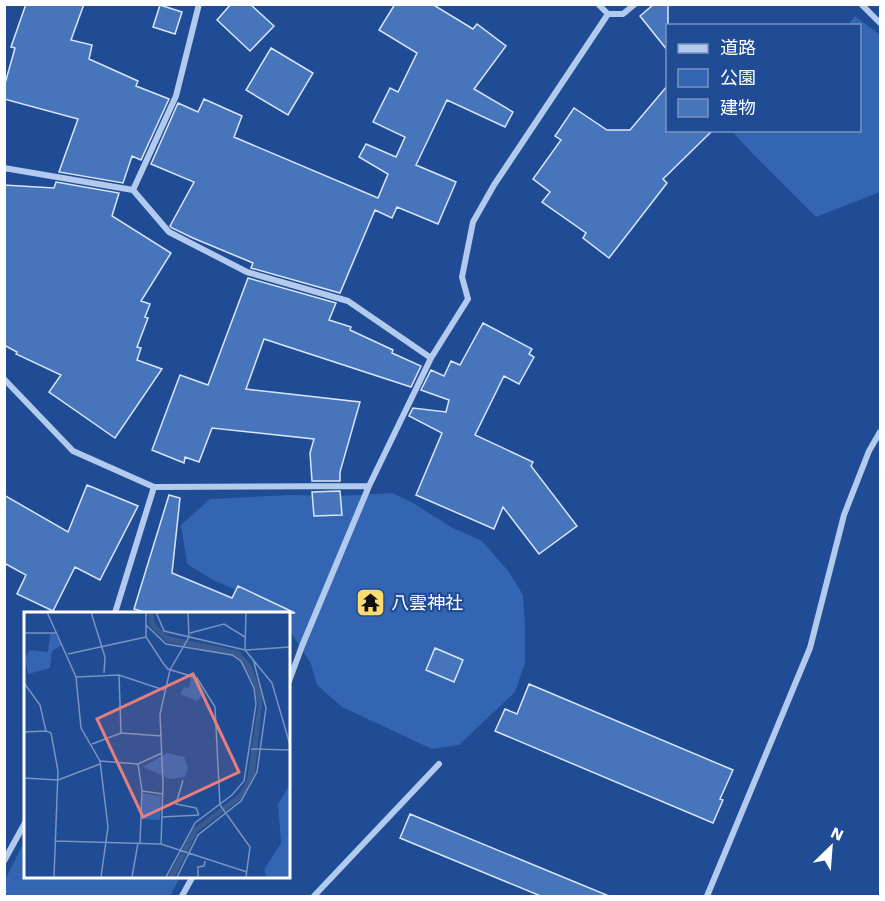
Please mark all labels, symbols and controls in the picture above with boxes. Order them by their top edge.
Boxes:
legend [666,24,861,132]
text: 道路 [720,37,756,58]
text: 公園 [720,67,756,88]
text: 建物 [720,97,756,118]
temple icon: 八雲神社 [354,587,386,619]
place label: 八雲神社 [391,592,463,613]
inset map [24,612,290,877]
north arrow [801,817,861,877]
text: N [828,823,847,845]

